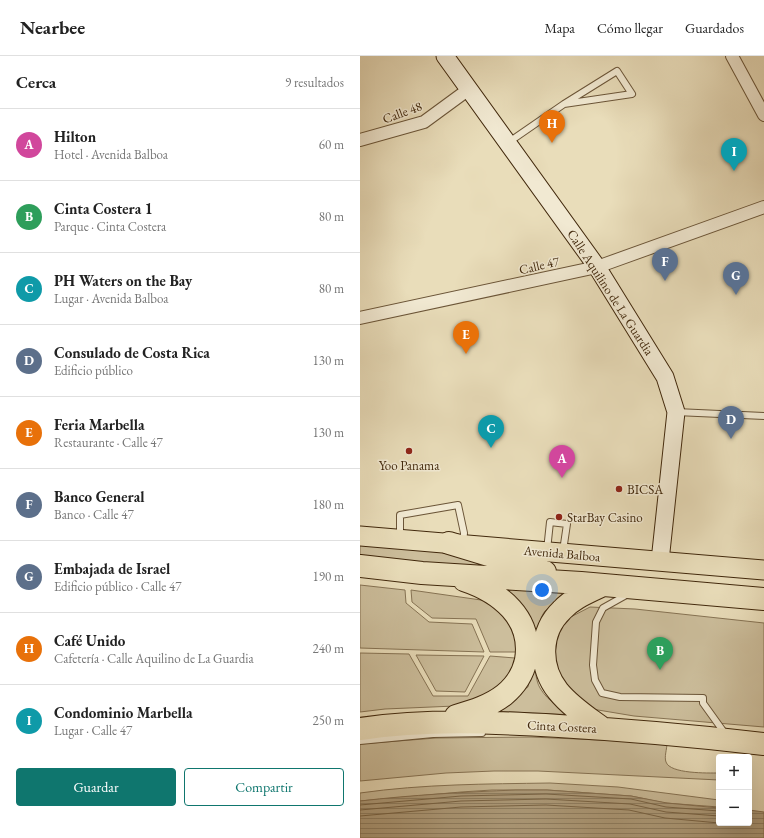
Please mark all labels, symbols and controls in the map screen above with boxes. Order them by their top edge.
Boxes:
text: Nearbee [20,15,85,40]
text: Mapa [544,19,575,37]
text: Cómo llegar [597,19,663,37]
text: Guardados [685,19,744,37]
text: Cerca [16,71,56,93]
text: 9 resultados [285,74,344,91]
street label: Calle 48 [380,98,424,127]
pin: H [539,110,565,143]
text: Hilton [54,127,96,146]
text: A [24,136,34,153]
text: 60 m [319,136,344,153]
pin: I [721,138,747,171]
text: Hotel · Avenida Balboa [54,146,168,163]
text: Cinta Costera 1 [54,199,153,218]
text: B [25,208,33,225]
text: 80 m [319,208,344,225]
text: Parque · Cinta Costera [54,218,166,235]
street label: Calle Aquilino de La Guardia [563,226,658,359]
pin: F [652,248,678,281]
street label: Calle 47 [517,252,562,278]
pin: G [723,262,749,295]
text: PH Waters on the Bay [54,271,192,290]
text: C [24,280,34,297]
text: 80 m [319,280,344,297]
text: Lugar · Avenida Balboa [54,290,168,307]
pin: E [453,321,479,354]
text: Consulado de Costa Rica [54,343,210,362]
text: D [24,352,34,369]
text: 130 m [313,352,344,369]
text: Edificio público [54,362,133,379]
pin: D [718,406,744,439]
text: Feria Marbella [54,415,145,434]
pin: C [478,415,504,448]
text: E [25,424,33,441]
text: 130 m [313,424,344,441]
text: Restaurante · Calle 47 [54,434,163,451]
pin: A [549,445,575,478]
marker: Yoo Panama [404,446,414,456]
place label: Yoo Panama [379,457,440,474]
place label: BICSA [627,481,664,498]
marker: BICSA [614,484,624,494]
text: Banco General [54,487,145,506]
text: F [25,496,33,513]
text: 180 m [313,496,344,513]
text: Banco · Calle 47 [54,506,134,523]
place label: StarBay Casino [567,509,643,526]
marker: StarBay Casino [554,512,564,522]
street label: Avenida Balboa [522,542,602,565]
text: Embajada de Israel [54,559,170,578]
text: G [24,568,34,585]
text: 190 m [313,568,344,585]
text: Edificio público · Calle 47 [54,578,182,595]
your location [532,580,552,600]
text: Café Unido [54,631,125,650]
pin: B [647,637,673,670]
text: H [24,640,34,657]
text: 240 m [313,640,344,657]
text: Cafetería · Calle Aquilino de La Guardia [54,650,254,667]
text: Condominio Marbella [54,703,193,722]
text: I [27,712,31,729]
text: 250 m [313,712,344,729]
street label: Cinta Costera [527,716,598,737]
text: Lugar · Calle 47 [54,722,132,739]
map controls [716,754,752,826]
button: + [716,754,752,790]
button: Guardar [16,768,176,806]
button: Compartir [184,768,344,806]
button: − [716,790,752,826]

